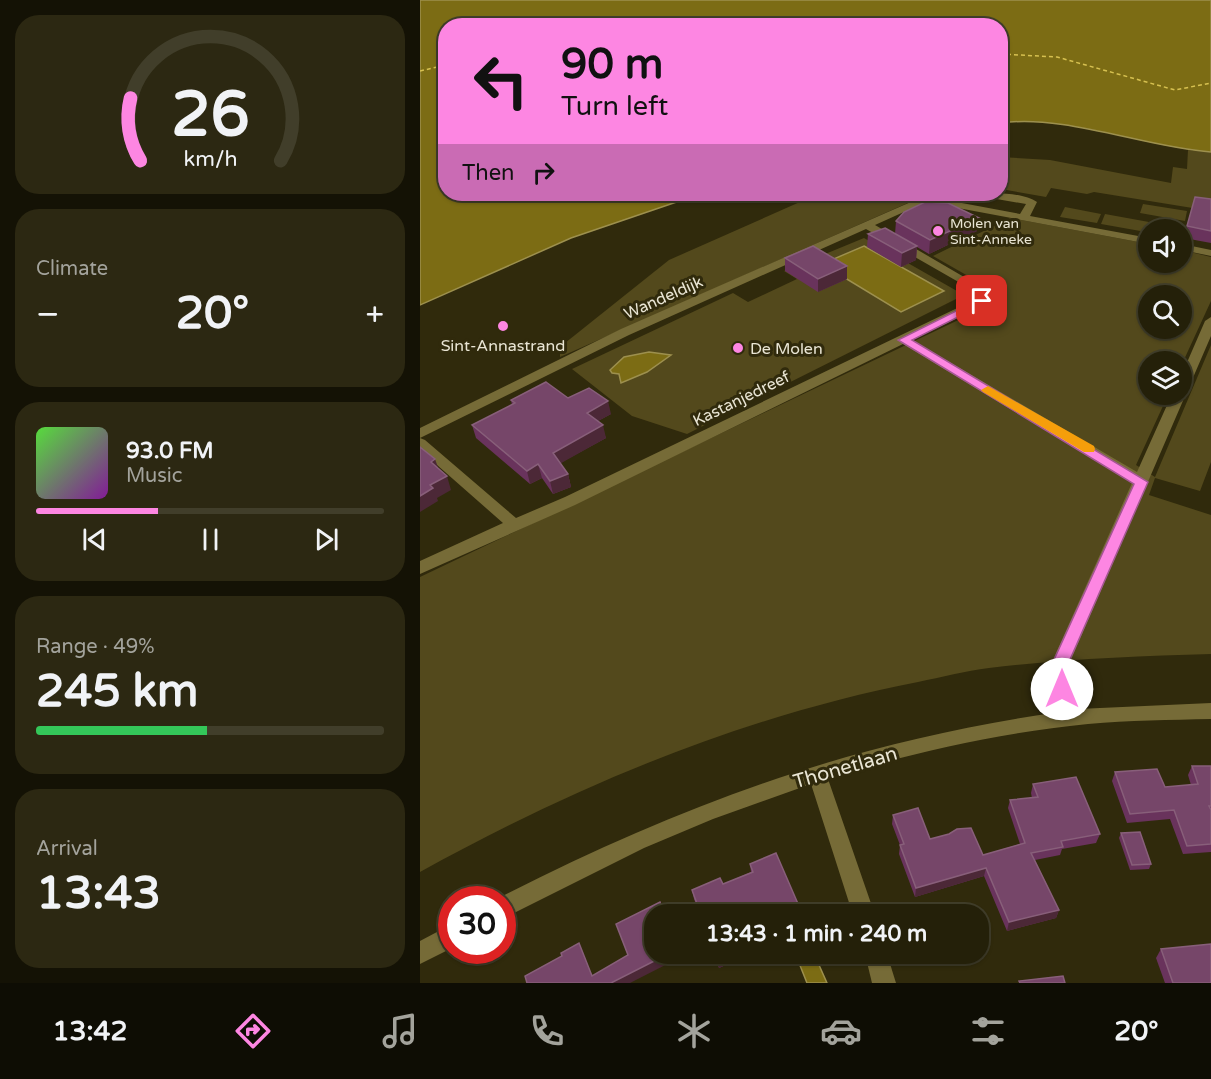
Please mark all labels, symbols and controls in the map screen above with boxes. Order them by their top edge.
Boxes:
text: 90 m [561,39,663,90]
icon: left [462,42,540,120]
text: 26 [171,78,249,153]
text: Turn left [561,90,668,123]
text: km/h [183,147,237,173]
icon: right [527,156,560,189]
text: Then [462,160,515,186]
place label: Molen van Sint-Anneke [950,215,1032,248]
map controls [1138,219,1192,405]
button: sound [1138,219,1192,273]
marker: Molen van Sint-Anneke [931,224,945,238]
text: Climate [36,257,108,281]
street label: Wandeldijk [621,272,706,324]
pin [956,275,1007,326]
icon: arrive [965,284,998,317]
button: search [1138,285,1192,339]
text: 20° [176,287,249,341]
text: − [36,295,60,334]
text: + [365,295,384,334]
marker: Sint-Annastrand [496,319,510,333]
place label: Sint-Annastrand [441,336,565,356]
place label: De Molen [750,339,823,359]
marker: De Molen [731,341,745,355]
button: layers [1138,351,1192,405]
street label: Kastanjedreef [690,366,794,431]
text: 93.0 FM [126,438,214,464]
text: Music [126,464,182,488]
icon: previous [78,523,111,556]
icon: pause [194,523,227,556]
icon: next [310,523,343,556]
text: Range · 49% [36,635,155,659]
position arrow [1030,657,1094,721]
text: 245 km [36,665,198,719]
street label: Thonetlaan [790,742,900,794]
text: Arrival [36,837,98,861]
text: 13:43 [36,867,161,921]
speed limit sign: 30 [438,886,516,964]
text: 13:43 · 1 min · 240 m [706,921,927,947]
icon: directions [232,1010,274,1052]
icon: music [379,1010,421,1052]
icon: phone [526,1010,568,1052]
icon: climate [673,1010,715,1052]
icon: car [820,1010,862,1052]
icon: filters [967,1010,1009,1052]
text: 13:42 [53,1015,127,1048]
text: 20° [1114,1015,1158,1048]

